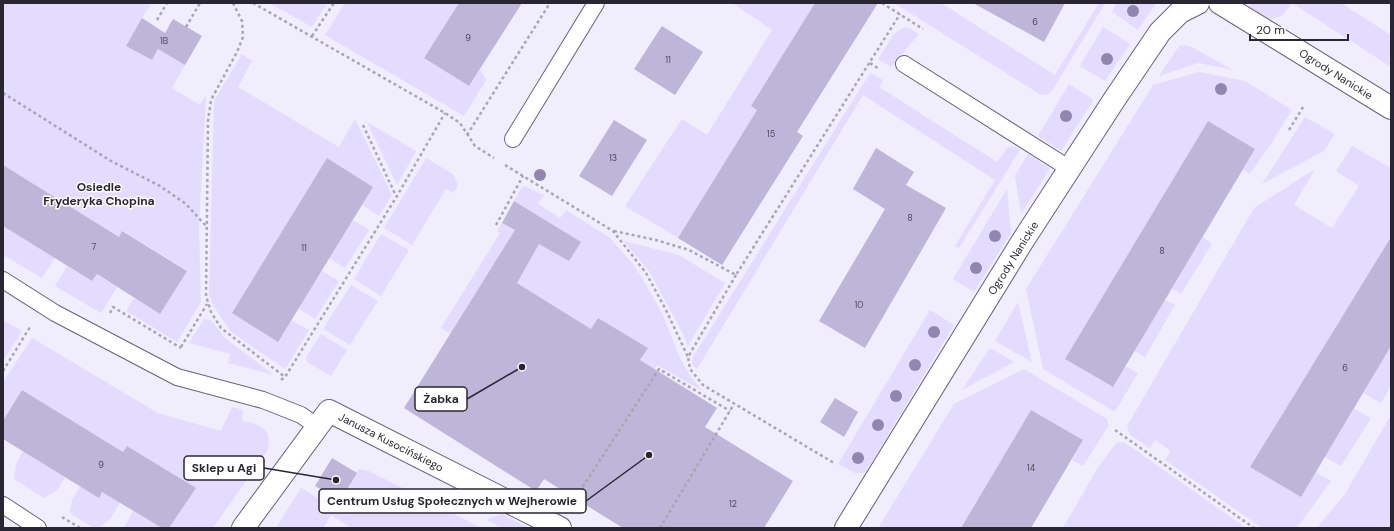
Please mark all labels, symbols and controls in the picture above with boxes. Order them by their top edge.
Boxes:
house number: 6 [1032,16,1038,28]
scale bar [1250,16,1348,42]
text: 20 m [1256,22,1285,38]
house number: 9 [465,32,471,44]
house number: 1B [160,35,168,47]
street label: Ogrody Nanickie [1297,46,1375,102]
house number: 11 [665,54,671,66]
house number: 15 [767,128,775,140]
house number: 13 [609,152,617,164]
district label: Osiedle Fryderyka Chopina [43,179,155,209]
house number: 8 [907,212,913,224]
street label: Ogrody Nanickie [985,219,1041,297]
house number: 7 [92,241,97,253]
house number: 11 [301,242,307,254]
house number: 8 [1159,245,1165,257]
house number: 10 [855,299,863,311]
house number: 6 [1342,362,1348,374]
callout: Żabka [415,387,467,411]
text: Żabka [423,391,459,407]
street label: Janusza Kusocińskiego [336,409,446,475]
callout: Sklep u Agi [184,456,264,480]
house number: 9 [98,459,104,471]
text: Sklep u Agi [192,460,256,476]
house number: 14 [1027,462,1036,474]
callout: Centrum Usług Społecznych w Wejherowie [319,489,586,513]
text: Centrum Usług Społecznych w Wejherowie [327,493,577,509]
house number: 12 [729,498,737,510]

